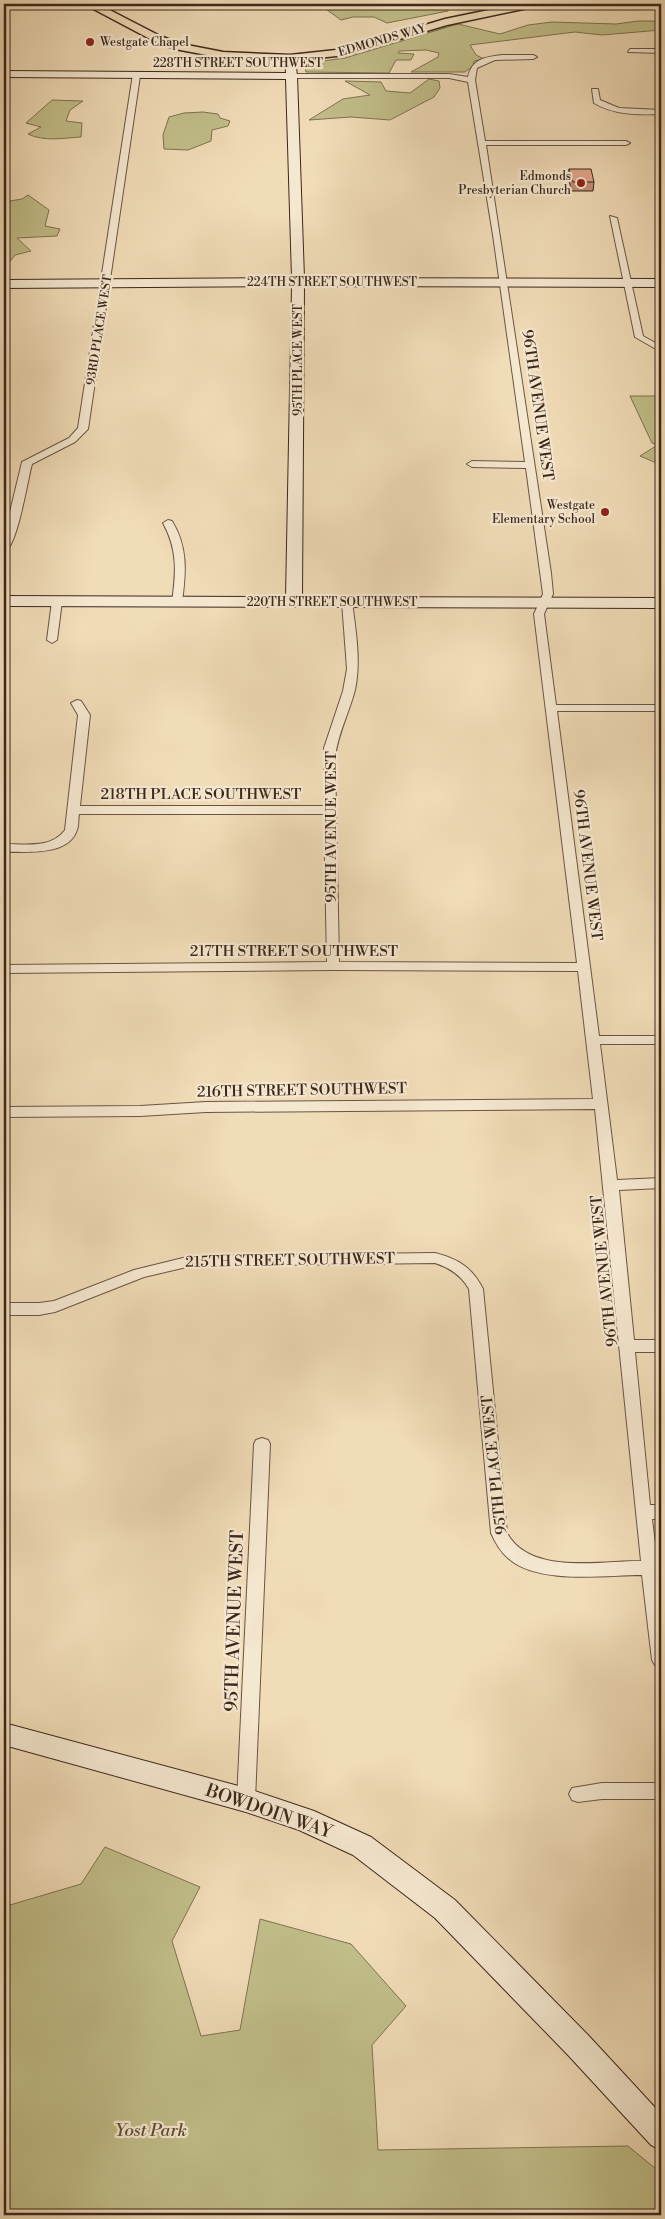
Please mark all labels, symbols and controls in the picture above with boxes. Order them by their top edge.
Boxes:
street label: EDMONDS WAY [337,20,429,60]
place label: Westgate Chapel [99,35,189,50]
marker: Westgate Chapel [84,36,96,48]
street label: 228TH STREET SOUTHWEST [153,56,324,71]
place label: Edmonds Presbyterian Church [458,169,571,198]
marker: Edmonds Presbyterian Church [575,177,587,189]
street label: 93RD PLACE WEST [83,273,116,386]
street label: 224TH STREET SOUTHWEST [247,275,418,290]
street label: 95TH PLACE WEST [291,303,306,416]
street label: 96TH AVENUE WEST [517,328,558,482]
place label: Westgate Elementary School [492,498,595,527]
marker: Westgate Elementary School [599,506,611,518]
street label: 220TH STREET SOUTHWEST [247,595,418,610]
street label: 95TH AVENUE WEST [322,751,341,903]
street label: 218TH PLACE SOUTHWEST [101,785,302,804]
street label: 96TH AVENUE WEST [569,788,606,942]
street label: 217TH STREET SOUTHWEST [190,942,399,961]
street label: 216TH STREET SOUTHWEST [197,1079,408,1102]
street label: 96TH AVENUE WEST [587,1194,622,1348]
street label: 215TH STREET SOUTHWEST [185,1249,395,1272]
street label: 95TH PLACE WEST [478,1394,511,1536]
street label: 95TH AVENUE WEST [220,1529,249,1712]
street label: BOWDOIN WAY [202,1779,336,1844]
park label: Yost Park [115,2119,187,2142]

